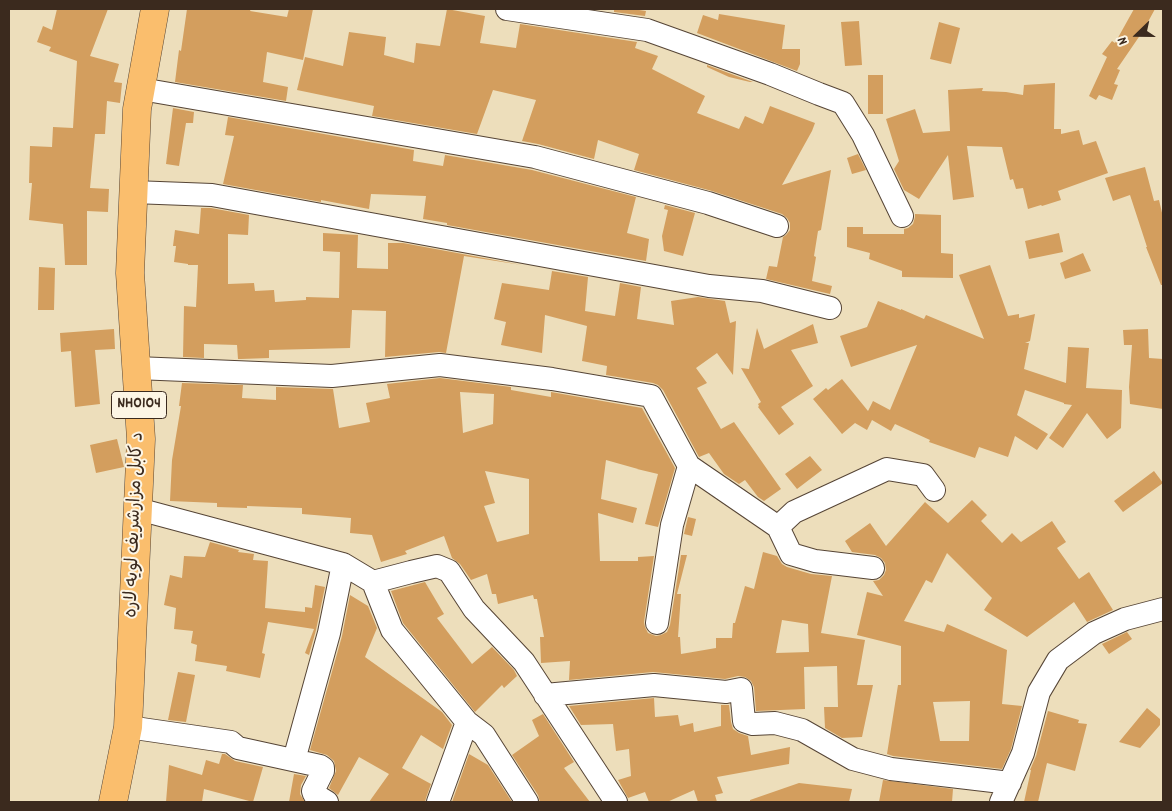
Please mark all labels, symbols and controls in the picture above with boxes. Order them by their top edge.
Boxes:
north arrow [1112,10,1162,60]
text: N [1113,34,1134,48]
road number: NH0104 [112,392,166,418]
street label: د کابل مزارشریف لویه لاره [122,432,150,618]

